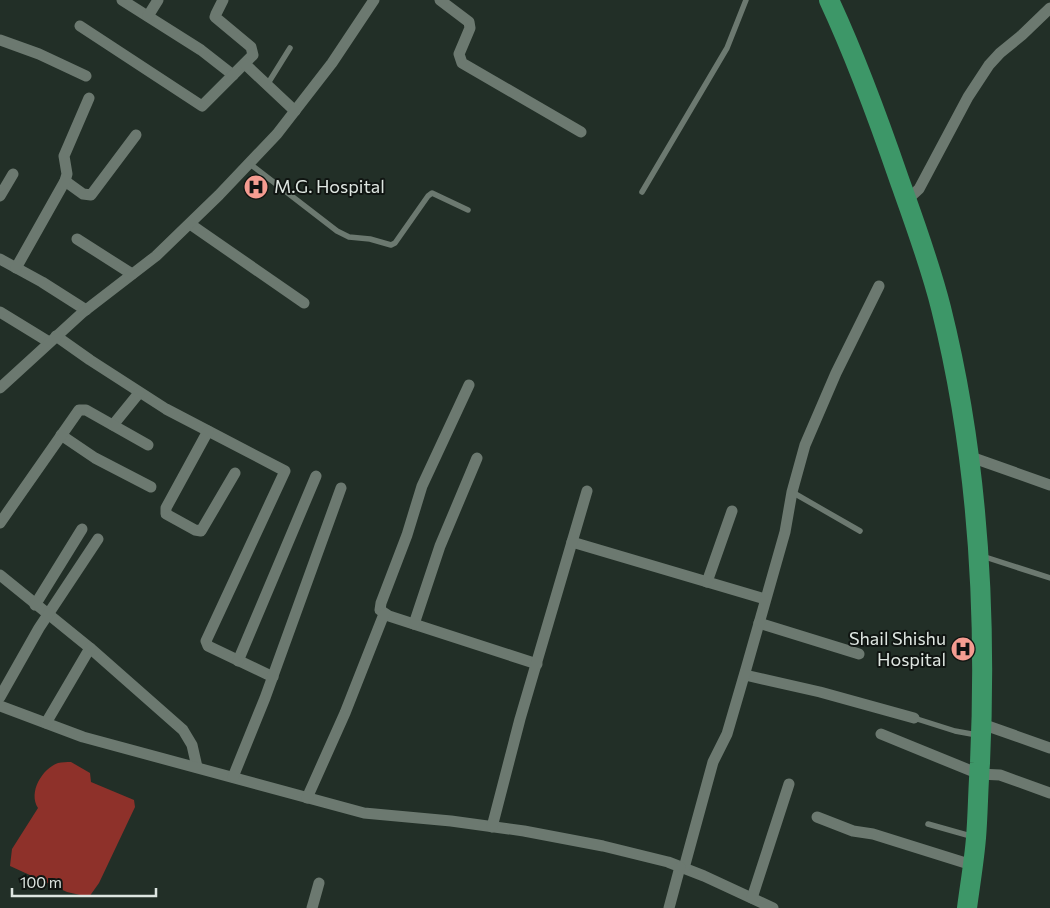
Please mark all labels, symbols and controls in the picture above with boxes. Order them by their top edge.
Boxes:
hospital icon: M.G. Hospital [243,174,269,200]
place label: M.G. Hospital [274,175,385,197]
place label: Shail Shishu Hospital [849,627,946,670]
hospital icon: Shail Shishu Hospital [950,636,976,662]
scale bar [12,866,156,898]
text: 100 m [20,873,62,891]

